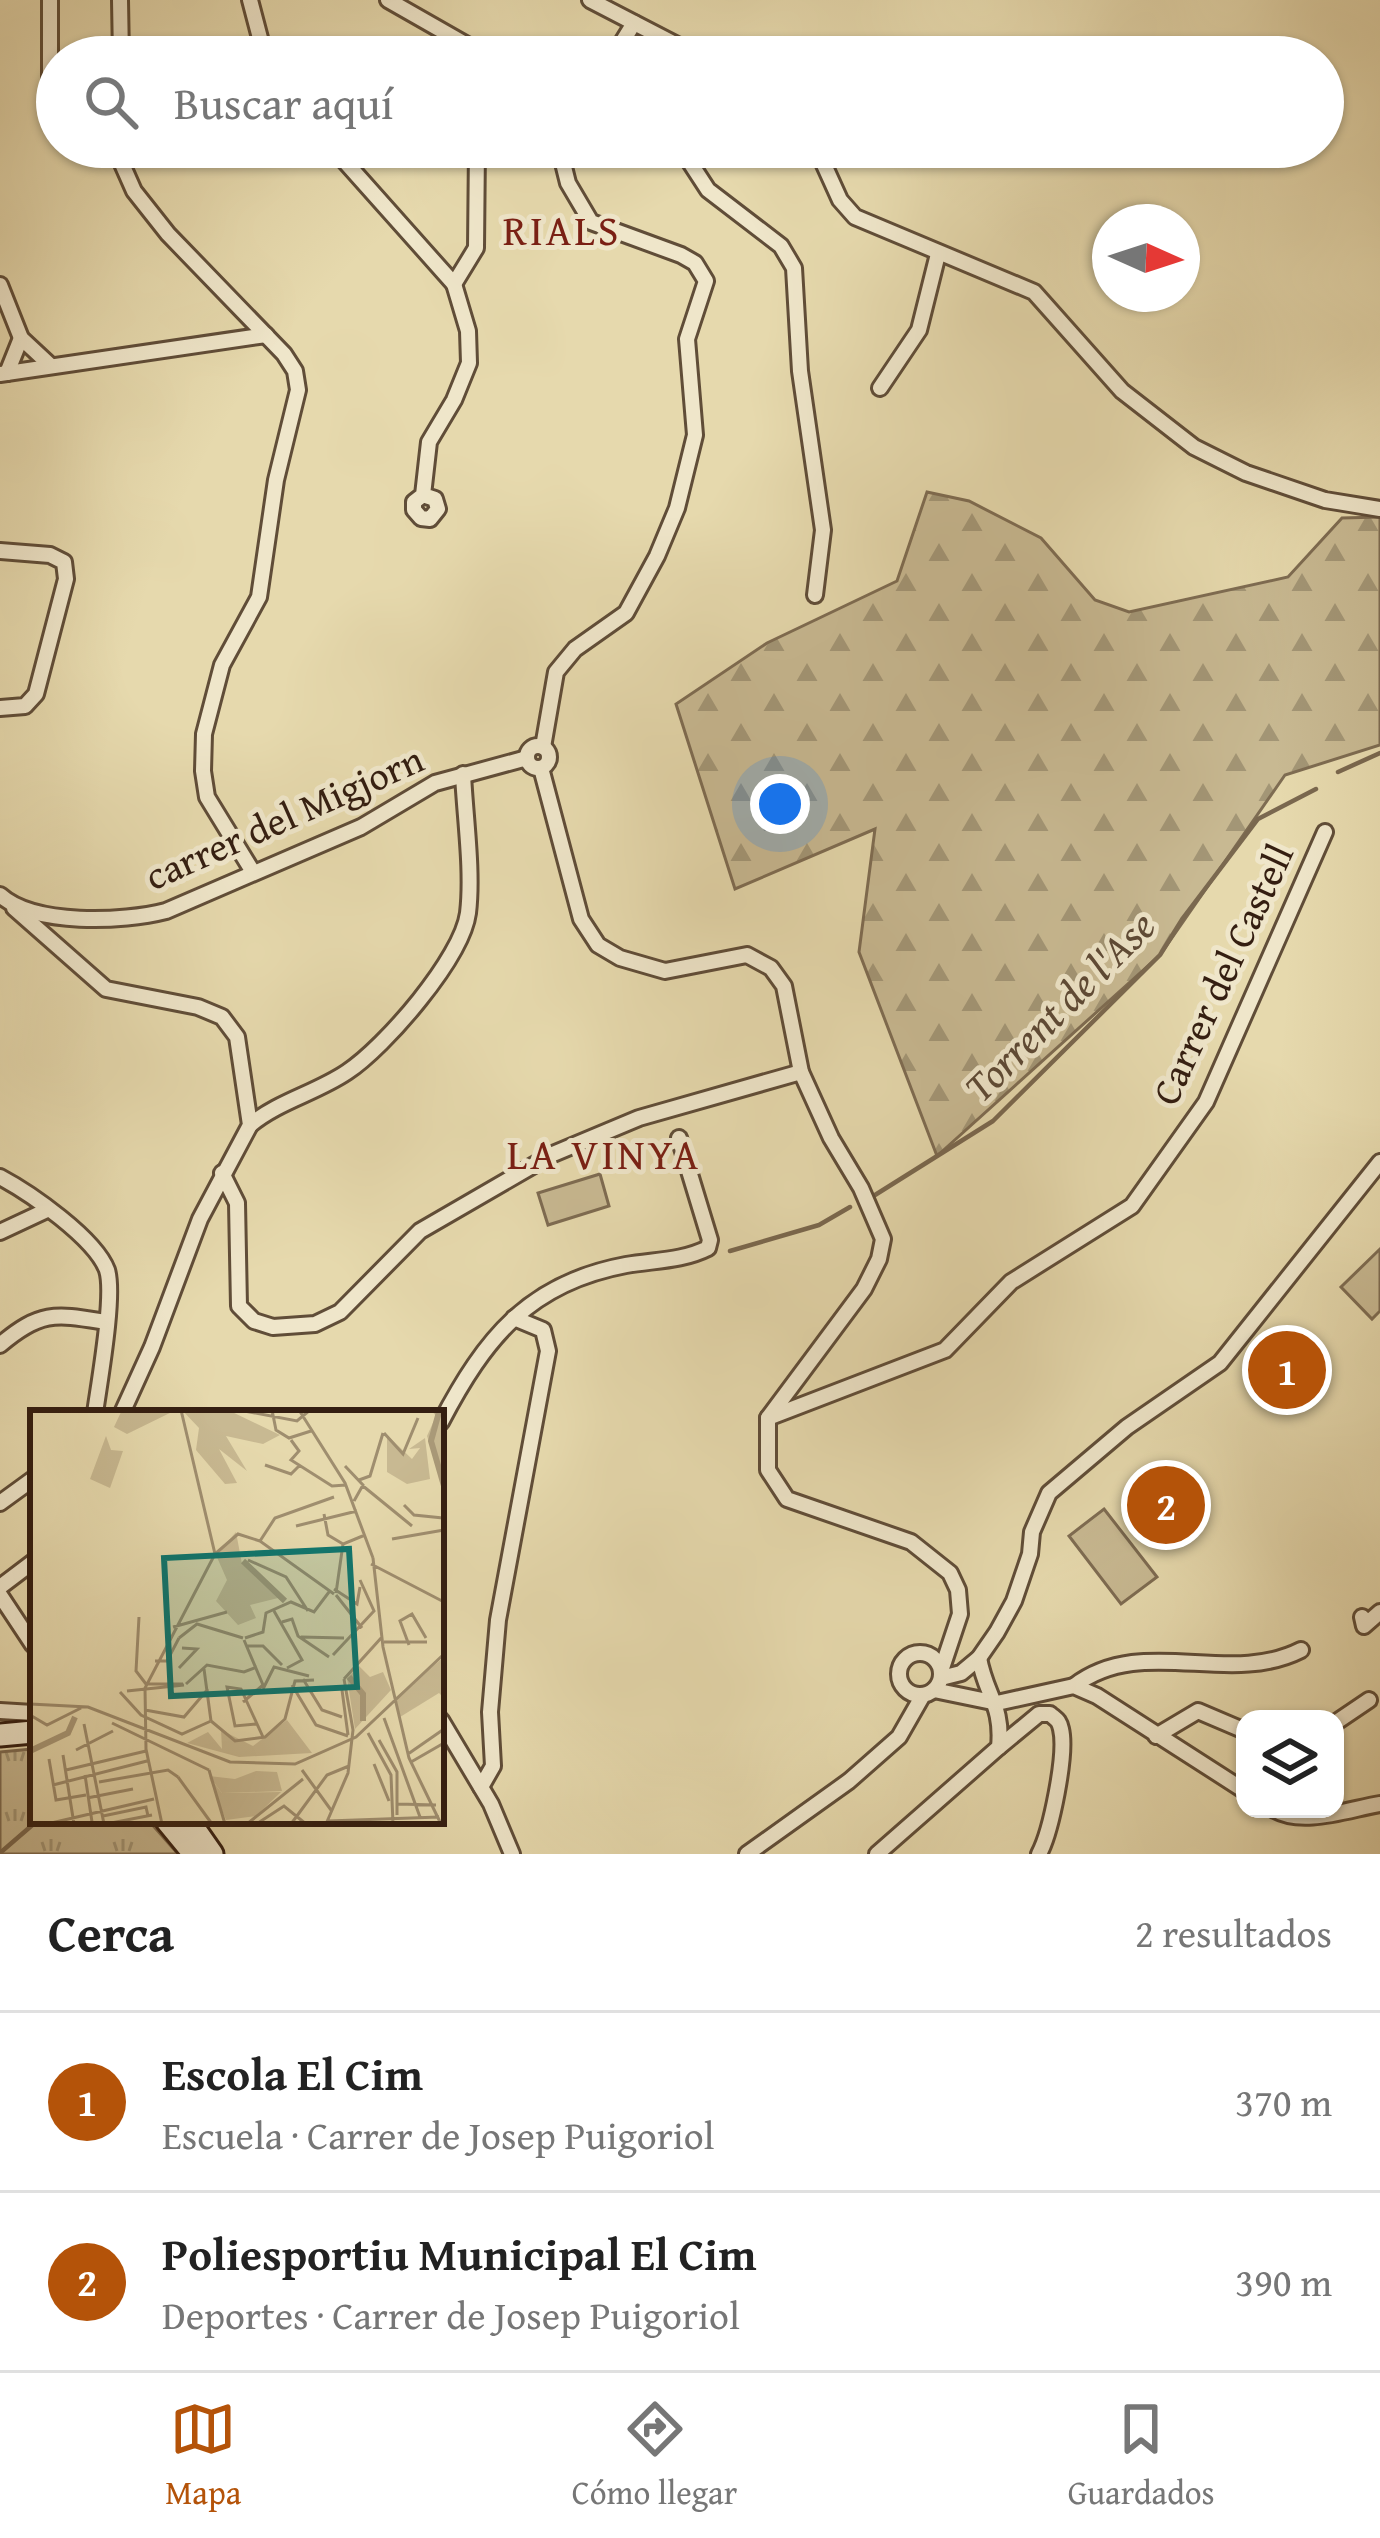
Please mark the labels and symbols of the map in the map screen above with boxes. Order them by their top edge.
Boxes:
district label: RIALS [503,199,621,260]
north arrow [1092,204,1200,312]
street label: carrer del Migjorn [135,730,432,904]
your location [750,774,810,834]
street label: Carrer del Castell [1136,834,1307,1114]
water label: Torrent de l'Ase [949,896,1168,1115]
district label: LA VINYA [507,1123,701,1184]
pin: 1 [1248,1325,1326,1415]
inset map [30,1410,444,1824]
pin: 2 [1127,1460,1205,1550]

